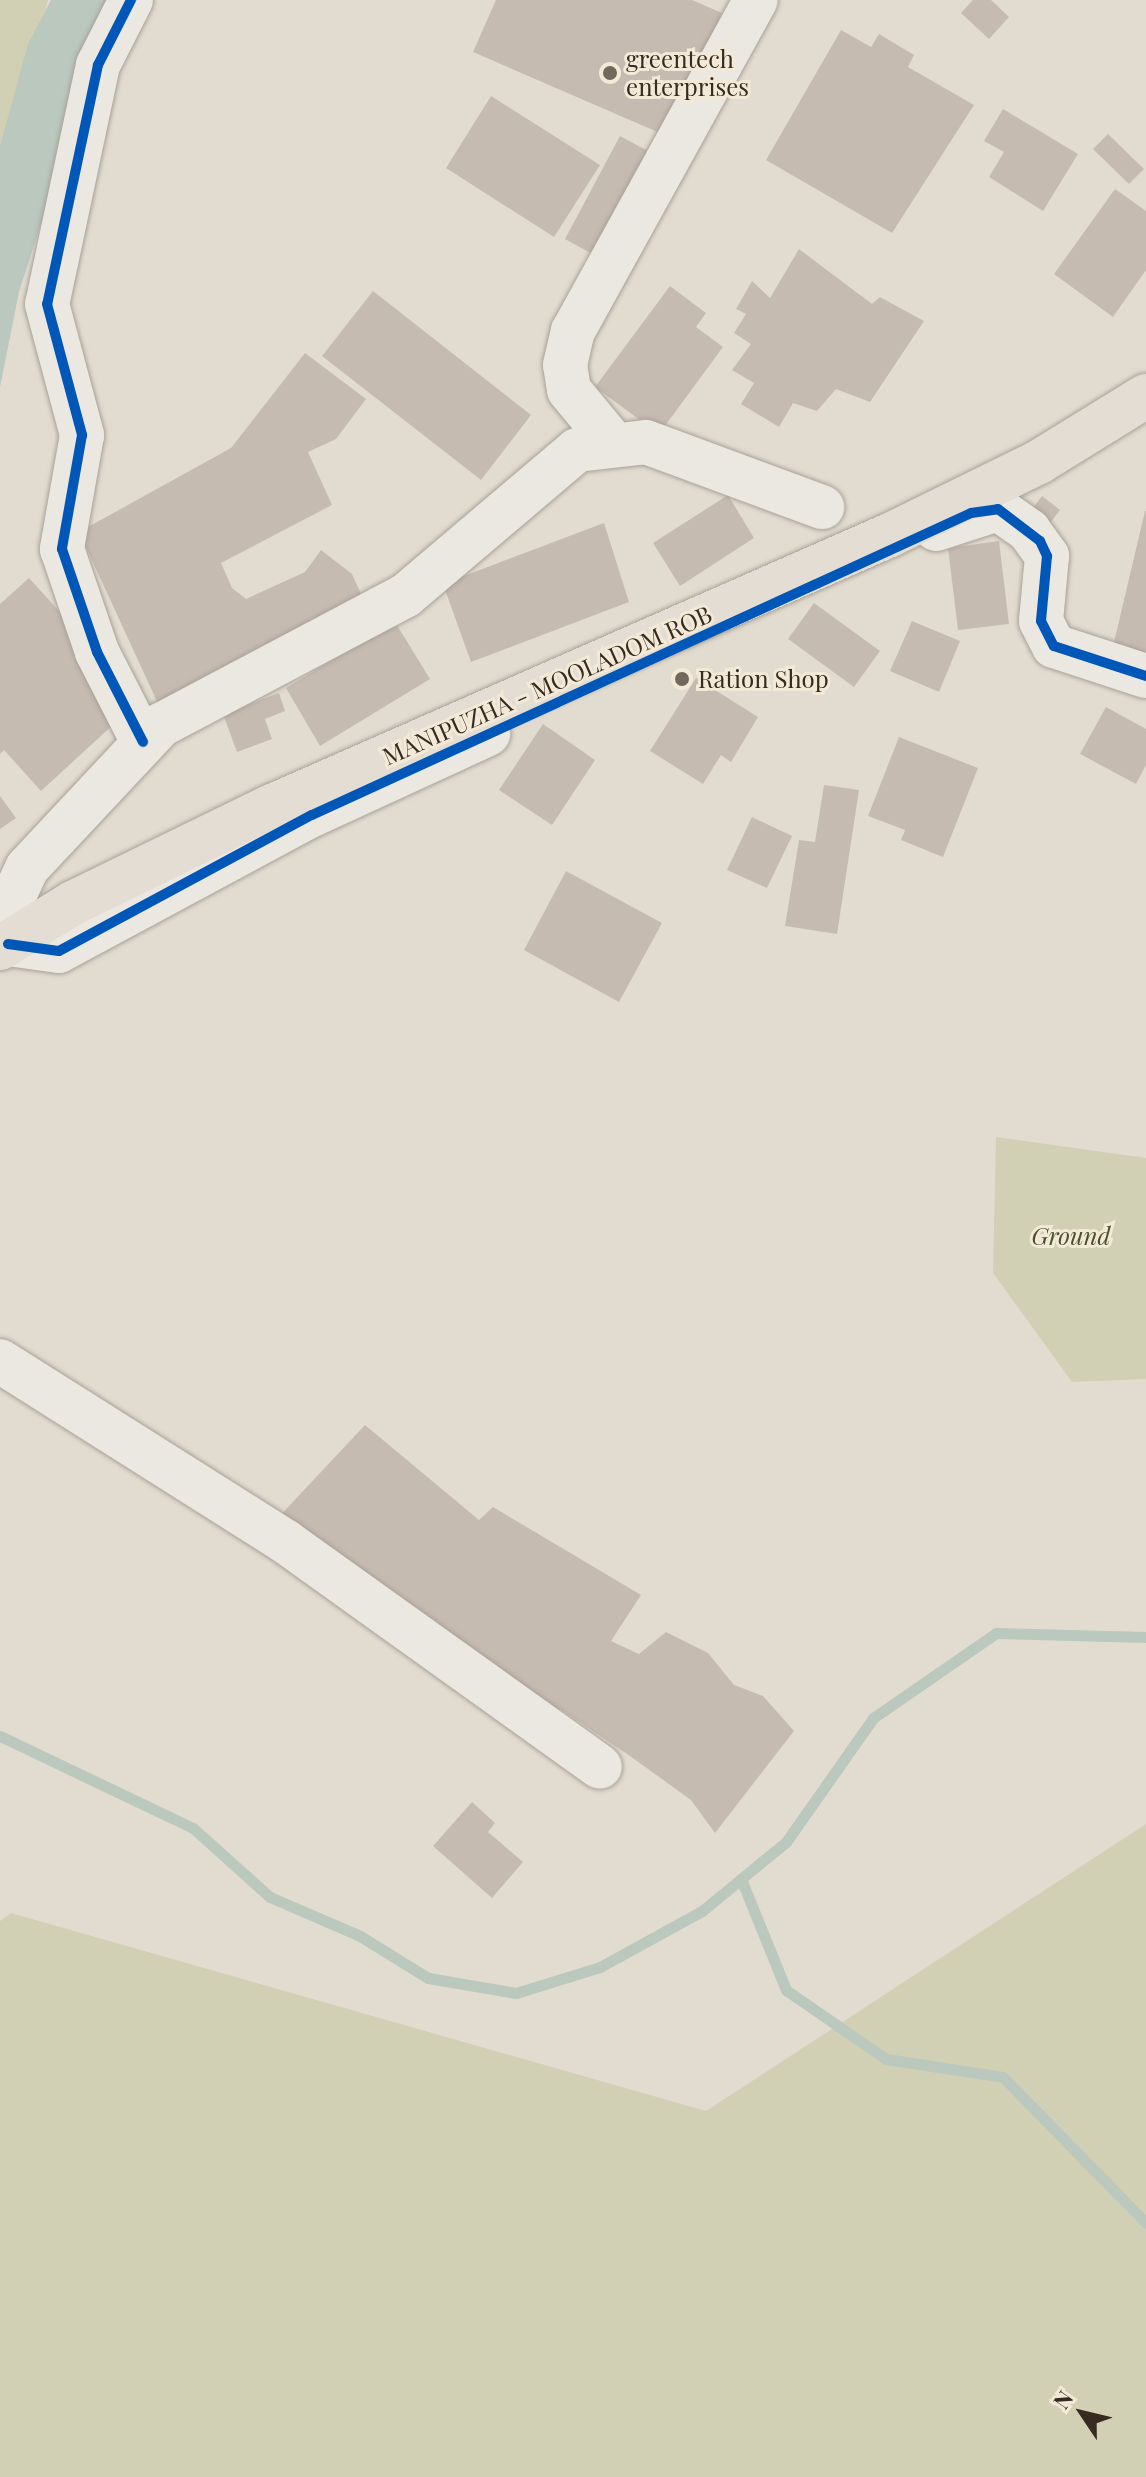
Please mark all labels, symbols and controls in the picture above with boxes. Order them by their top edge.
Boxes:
place label: greentech enterprises [626,45,749,101]
marker: greentech enterprises [601,64,619,82]
street label: MANIPUZHA - MOOLADOM ROB [378,599,716,771]
place label: Ration Shop [698,665,829,693]
marker: Ration Shop [673,670,691,688]
park label: Ground [1032,1222,1110,1250]
north arrow [1042,2373,1122,2453]
text: N [1045,2384,1079,2414]

